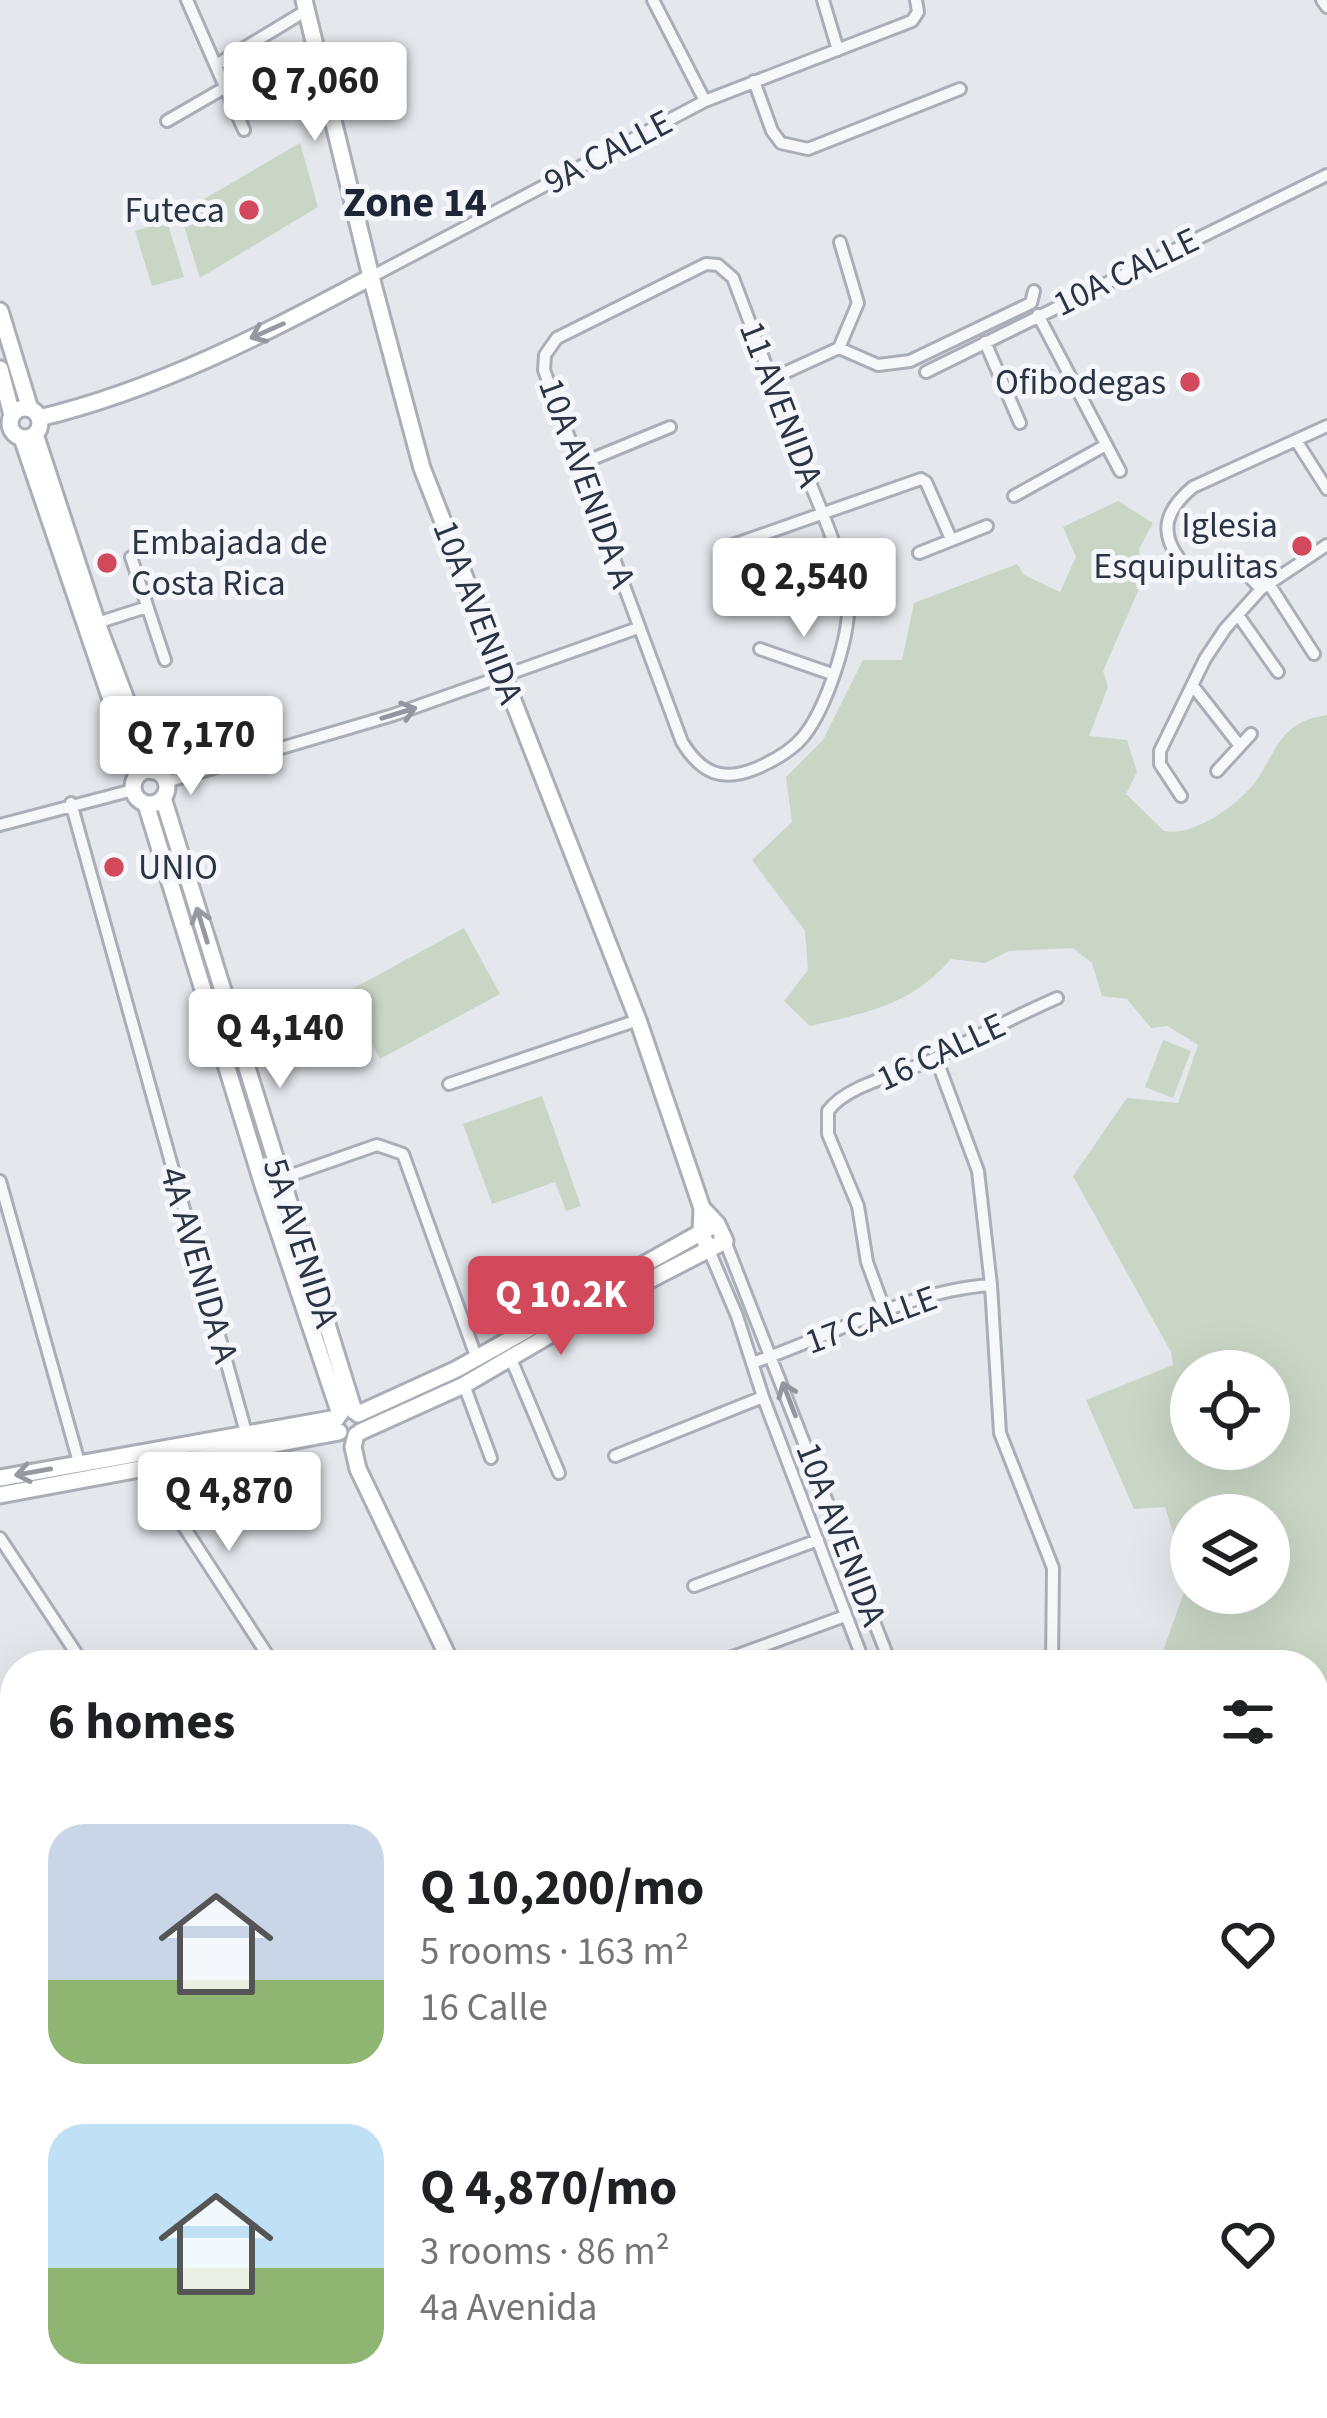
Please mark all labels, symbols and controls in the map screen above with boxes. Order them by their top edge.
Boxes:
pin: Q 7,060 [204,42,426,144]
text: Q 7,060 [251,53,379,109]
street label: 9A CALLE [535,97,681,207]
district label: Zone 14 [343,173,487,233]
place label: Futeca [124,185,225,236]
marker: Futeca [236,197,262,223]
street label: 10A CALLE [1044,215,1208,329]
street label: 11 AVENIDA [726,314,836,495]
one-way arrow [250,321,286,343]
place label: Ofibodegas [995,357,1166,408]
marker: Ofibodegas [1177,369,1203,395]
street label: 10A AVENIDA A [525,371,649,595]
place label: Iglesia Esquipulitas [1093,500,1278,592]
street label: 10A AVENIDA [420,513,537,712]
place label: Embajada de Costa Rica [131,517,328,609]
marker: Iglesia Esquipulitas [1289,533,1315,559]
pin: Q 2,540 [693,538,915,640]
text: Q 2,540 [740,549,868,605]
marker: Embajada de Costa Rica [94,550,120,576]
pin: Q 7,170 [80,696,302,798]
one-way arrow [379,701,417,723]
text: Q 7,170 [127,707,255,763]
place label: UNIO [138,842,218,893]
marker: UNIO [101,854,127,880]
one-way arrow [190,907,212,945]
pin: Q 4,140 [169,989,391,1091]
text: Q 4,140 [216,1000,344,1056]
street label: 16 CALLE [868,1000,1014,1104]
street label: 5A AVENIDA [250,1152,352,1335]
street label: 4A AVENIDA A [147,1161,251,1370]
pin: Q 10.2K [450,1256,672,1358]
text: Q 10.2K [495,1267,627,1323]
street label: 17 CALLE [798,1273,944,1367]
map controls [1170,1350,1290,1614]
button: locate [1170,1350,1290,1470]
one-way arrow [777,1381,798,1418]
street label: 10A AVENIDA [783,1435,900,1634]
pin: Q 4,870 [118,1452,340,1554]
one-way arrow [14,1462,53,1484]
text: Q 4,870 [165,1463,293,1519]
button: layers [1170,1494,1290,1614]
text: 6 homes [48,1686,235,1758]
icon: filters [1215,1689,1281,1755]
text: Q 10,200/mo [420,1852,704,1924]
icon: home [144,1872,288,2016]
icon: heart [1215,1911,1281,1977]
text: 5 rooms · 163 m² [420,1924,689,1980]
text: 16 Calle [420,1980,548,2036]
text: Q 4,870/mo [420,2152,677,2224]
icon: home [144,2172,288,2316]
icon: heart [1215,2211,1281,2277]
text: 3 rooms · 86 m² [420,2224,670,2280]
text: 4a Avenida [420,2280,597,2336]

